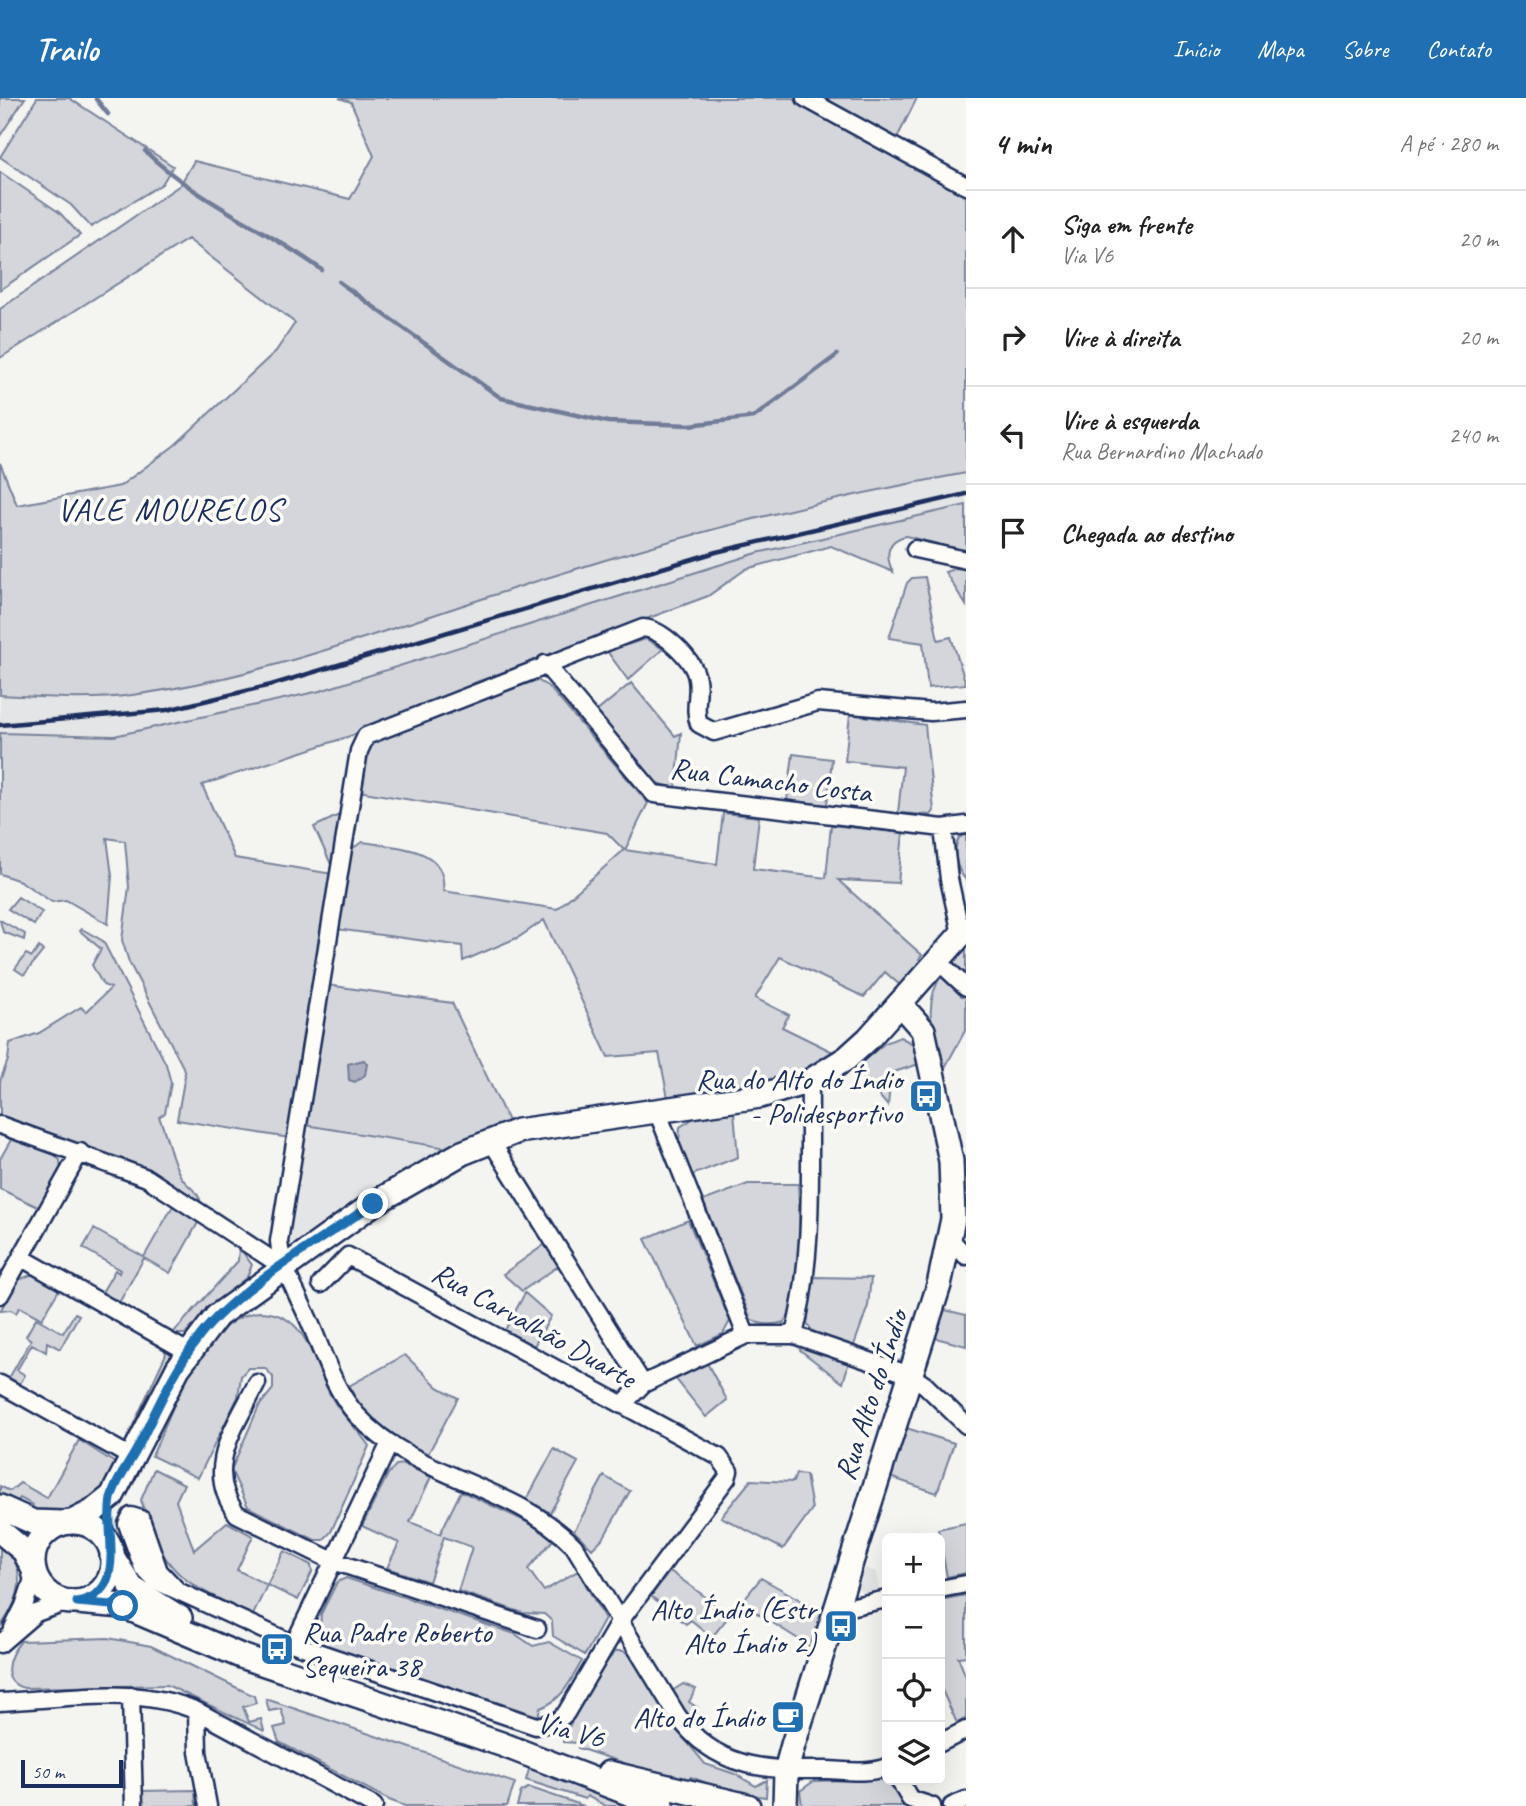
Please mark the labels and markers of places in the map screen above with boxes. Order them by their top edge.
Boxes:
place label: Rua do Alto do Índio - Polidesportivo [696,1060,905,1132]
bus stop icon: Rua do Alto do Índio - Polidesportivo [907,1077,945,1115]
place label: Alto Índio (Estr Alto Índio 2) [651,1590,818,1662]
bus stop icon: Alto Índio (Estr Alto Índio 2) [822,1607,860,1645]
place label: Rua Padre Roberto Sequeira 38 [302,1613,493,1685]
bus stop icon: Rua Padre Roberto Sequeira 38 [258,1630,296,1668]
place label: Alto do Índio [633,1698,767,1736]
cafe icon: Alto do Índio [769,1698,807,1736]

